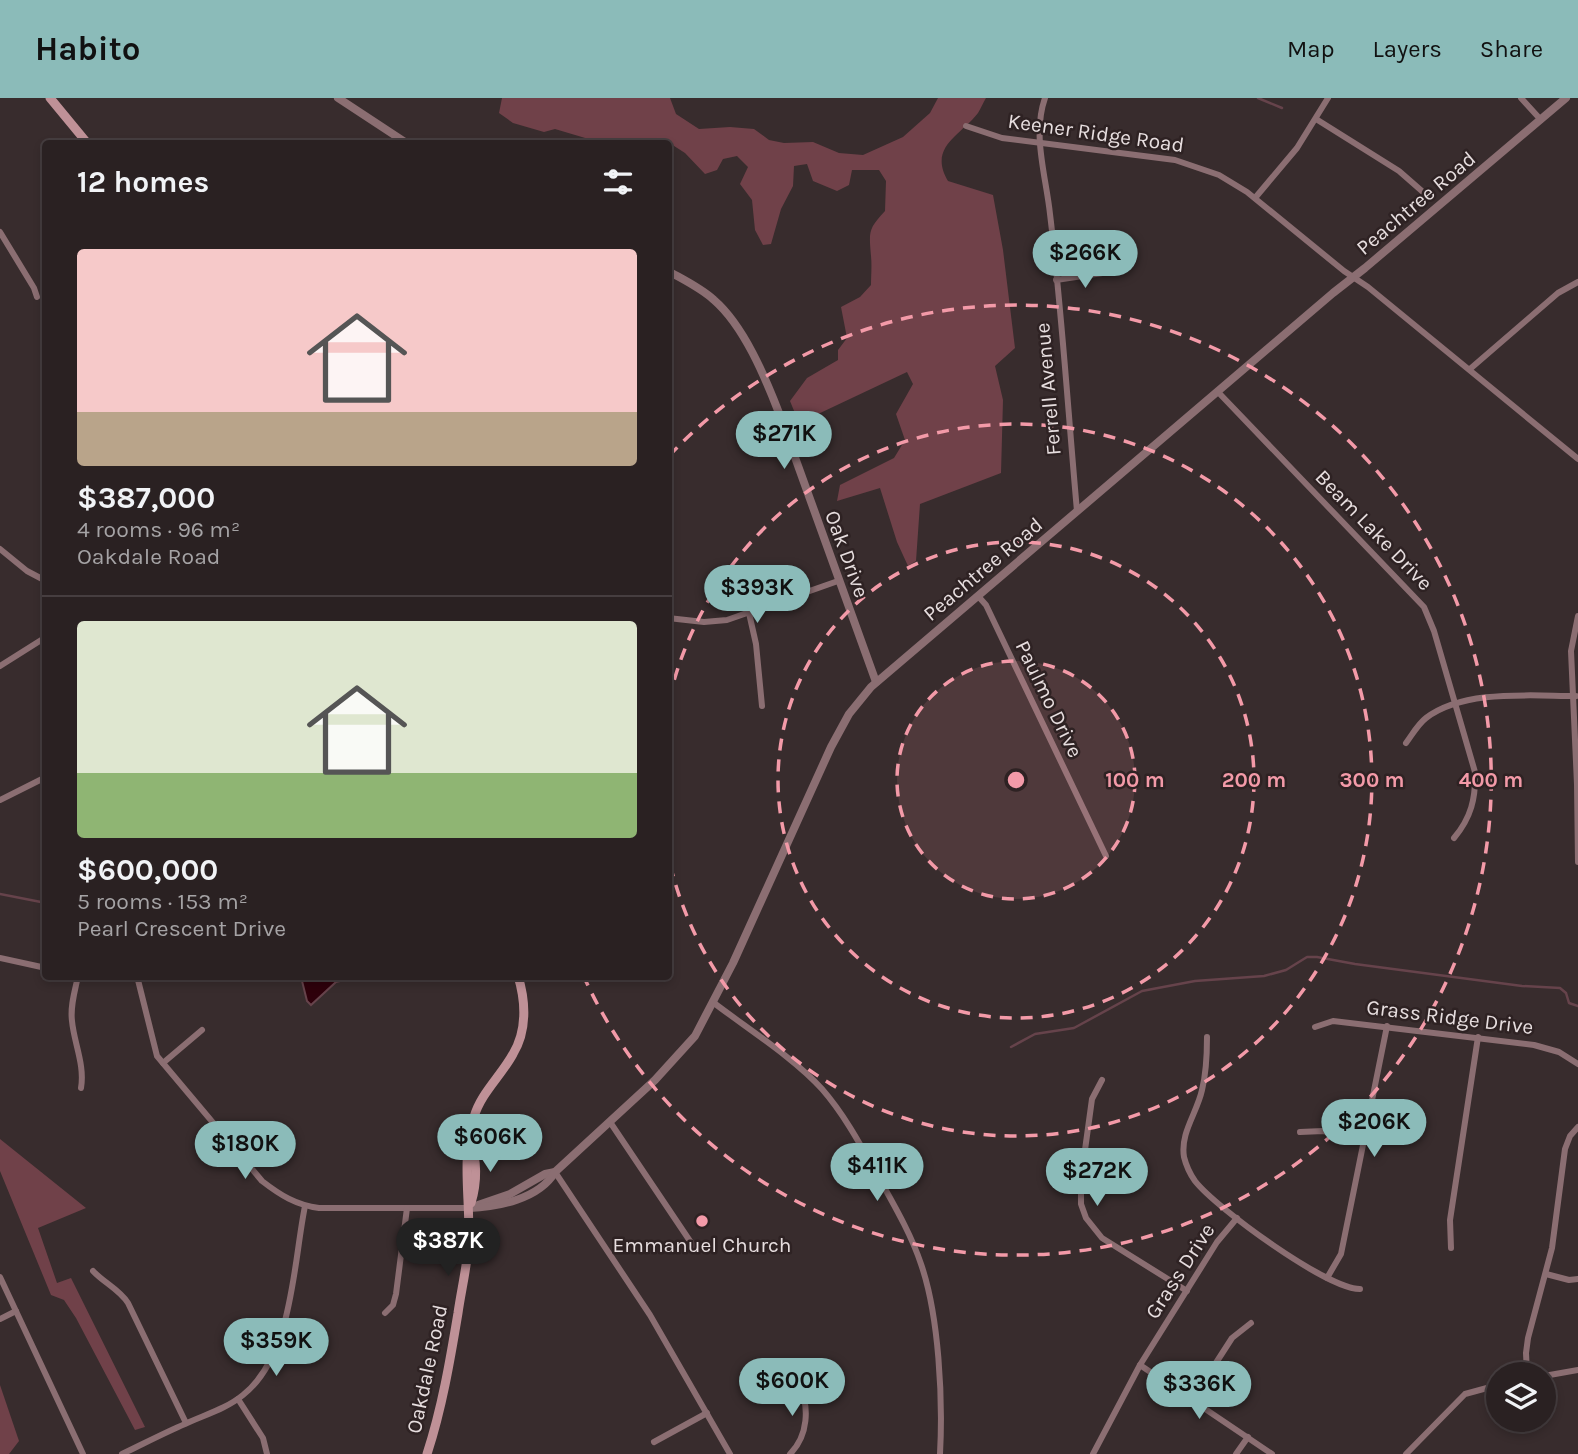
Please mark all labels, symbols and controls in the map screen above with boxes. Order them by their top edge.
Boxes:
text: Habito [35,30,140,68]
text: Map [1287,35,1335,63]
text: Layers [1373,35,1442,63]
text: Share [1480,35,1543,63]
street label: Keener Ridge Road [1006,109,1186,157]
street label: Peachtree Road [1352,146,1480,260]
icon: filters [599,163,637,201]
text: 12 homes [77,164,209,200]
pin: $266K [1036,230,1134,290]
text: $266K [1049,239,1121,266]
icon: home [294,295,420,421]
street label: Ferrell Avenue [1030,322,1066,456]
pin: $271K [735,412,833,471]
text: $271K [752,420,816,447]
street label: Beam Lake Drive [1310,465,1438,595]
text: $387,000 [77,480,215,516]
street label: Oak Drive [820,507,874,601]
street label: Peachtree Road [919,512,1047,626]
text: 4 rooms · 96 m² [77,516,240,543]
text: Oakdale Road [77,543,220,570]
pin: $393K [708,566,806,625]
text: $393K [720,574,794,601]
street label: Paulmo Drive [1010,637,1088,761]
icon: home [294,667,420,793]
centre of rings [1004,768,1028,792]
text: 100 m [1105,768,1165,792]
text: 200 m [1222,768,1286,792]
text: 300 m [1340,768,1404,792]
text: 400 m [1459,768,1523,792]
text: $600,000 [77,852,218,888]
text: 5 rooms · 153 m² [77,888,248,915]
text: Pearl Crescent Drive [77,915,286,942]
street label: Grass Ridge Drive [1365,995,1535,1039]
pin: $206K [1325,1100,1423,1159]
text: $206K [1337,1108,1411,1135]
pin: $606K [441,1114,539,1174]
pin: $180K [196,1122,294,1181]
text: $606K [453,1123,527,1150]
text: $180K [211,1130,279,1157]
pin: $411K [828,1144,926,1203]
pin: $272K [1048,1148,1146,1208]
text: $411K [847,1152,907,1179]
text: $272K [1062,1157,1132,1184]
marker: Emmanuel Church [694,1213,710,1229]
pin: $387K [399,1218,497,1278]
street label: Grass Drive [1140,1219,1220,1323]
text: $387K [412,1227,484,1254]
place label: Emmanuel Church [612,1233,792,1257]
street label: Oakdale Road [402,1302,452,1436]
pin: $359K [227,1318,325,1378]
text: $359K [240,1327,312,1354]
pin: $600K [743,1358,841,1418]
pin: $336K [1150,1362,1248,1421]
map controls [1486,1362,1556,1432]
button: layers [1486,1362,1556,1432]
text: $600K [755,1367,829,1394]
text: $336K [1162,1370,1236,1397]

